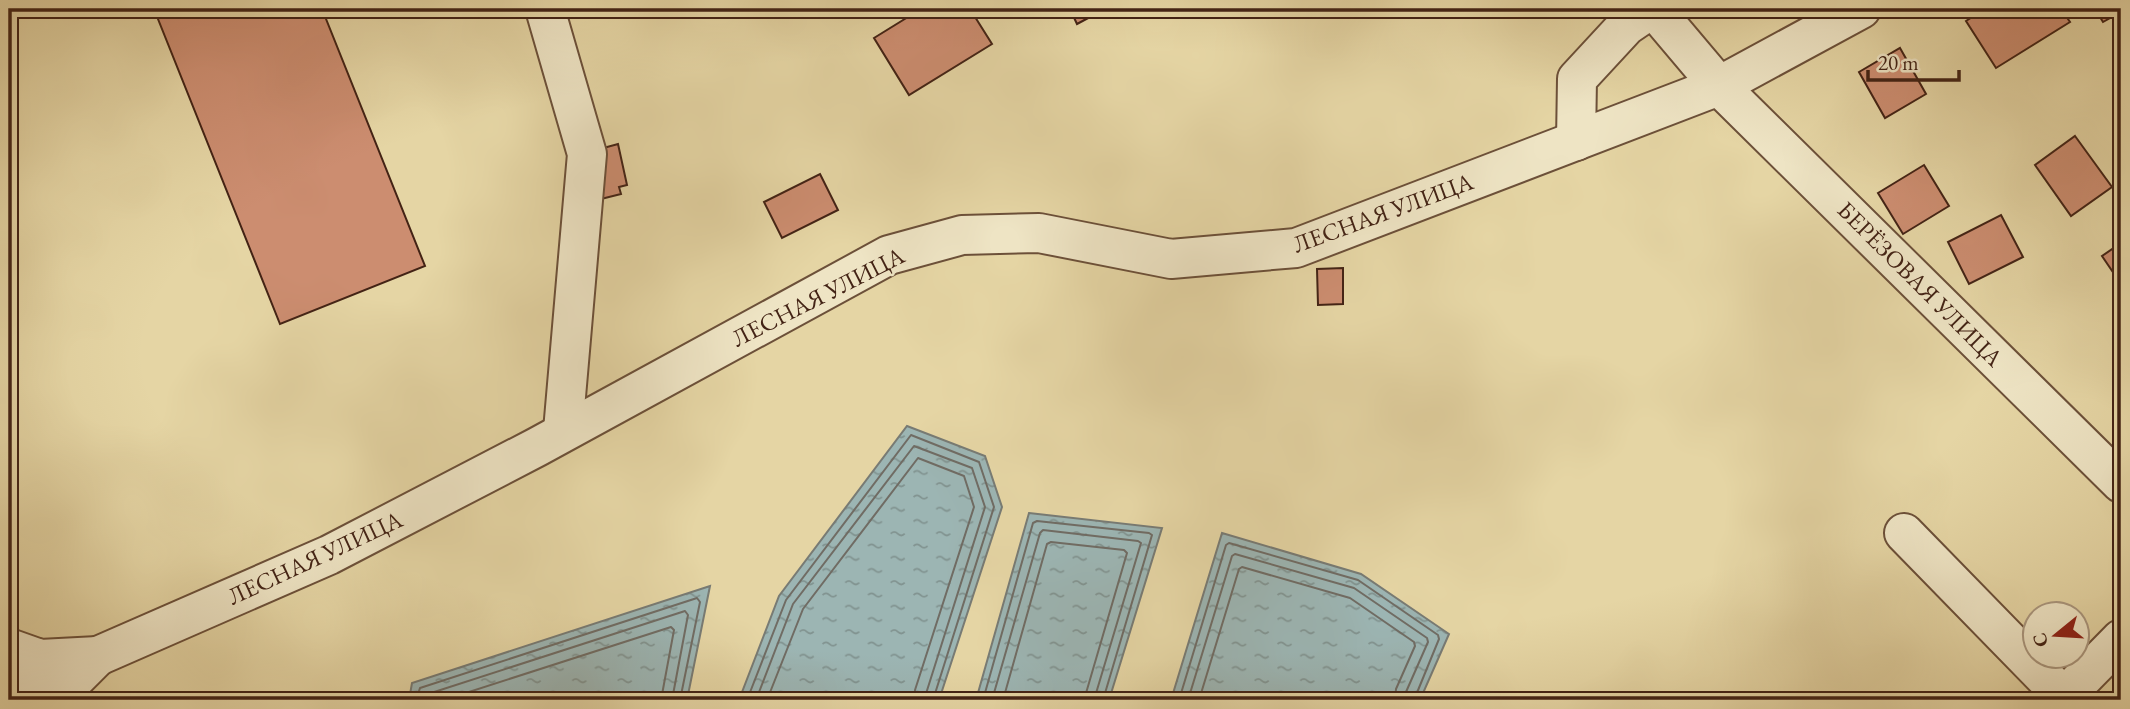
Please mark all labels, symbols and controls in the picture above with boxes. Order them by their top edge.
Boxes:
scale bar [1868,38,1958,82]
text: 20 m [1878,49,1919,76]
street label: ЛЕСНАЯ УЛИЦА [1288,165,1478,260]
street label: БЕРЁЗОВАЯ УЛИЦА [1831,194,2010,373]
street label: ЛЕСНАЯ УЛИЦА [726,239,910,353]
street label: ЛЕСНАЯ УЛИЦА [222,503,408,612]
north arrow [2022,600,2092,670]
text: С [2026,630,2054,650]

